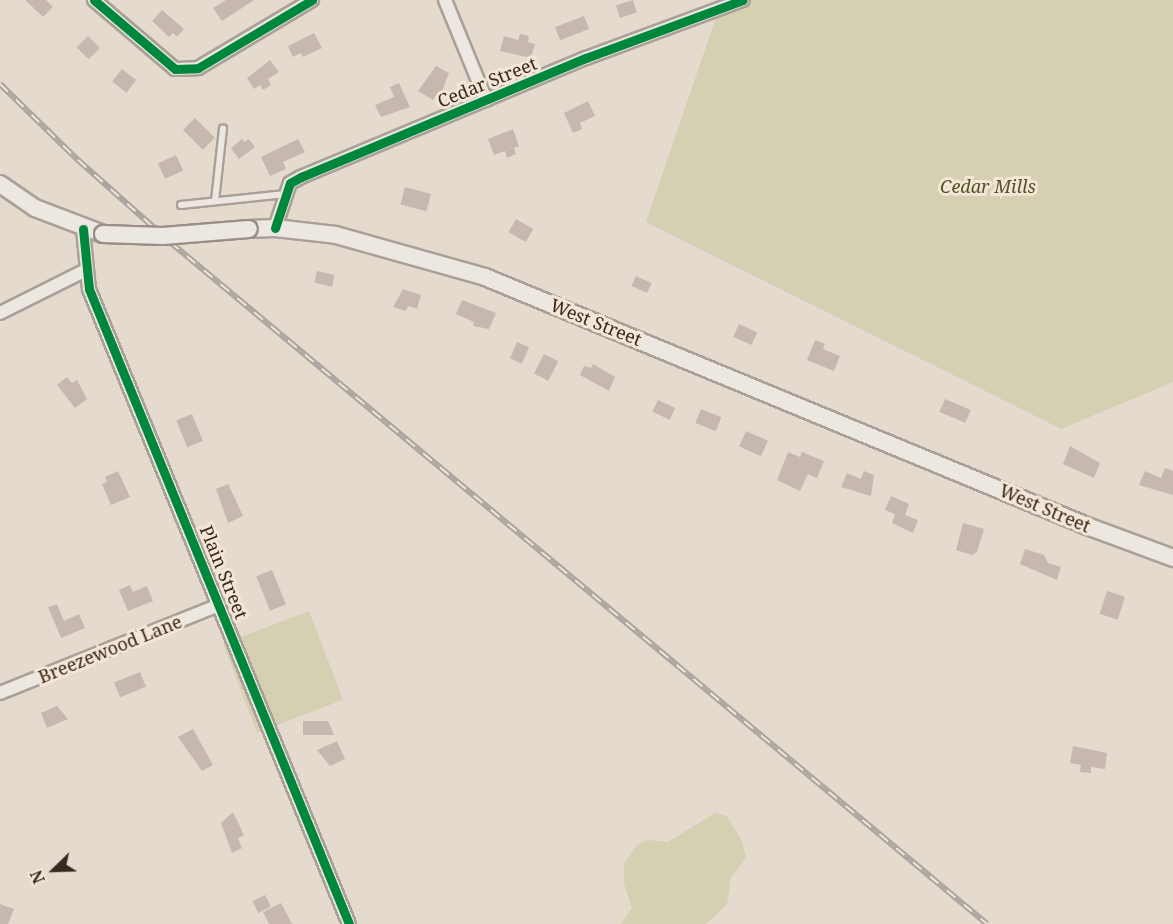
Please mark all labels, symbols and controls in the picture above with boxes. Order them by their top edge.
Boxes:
street label: Cedar Street [434,52,540,112]
park label: Cedar Mills [940,175,1036,197]
street label: West Street [547,294,645,350]
street label: West Street [996,479,1094,537]
street label: Plain Street [195,522,253,622]
street label: Breezewood Lane [35,610,185,688]
north arrow [24,840,84,900]
text: N [25,867,50,887]

